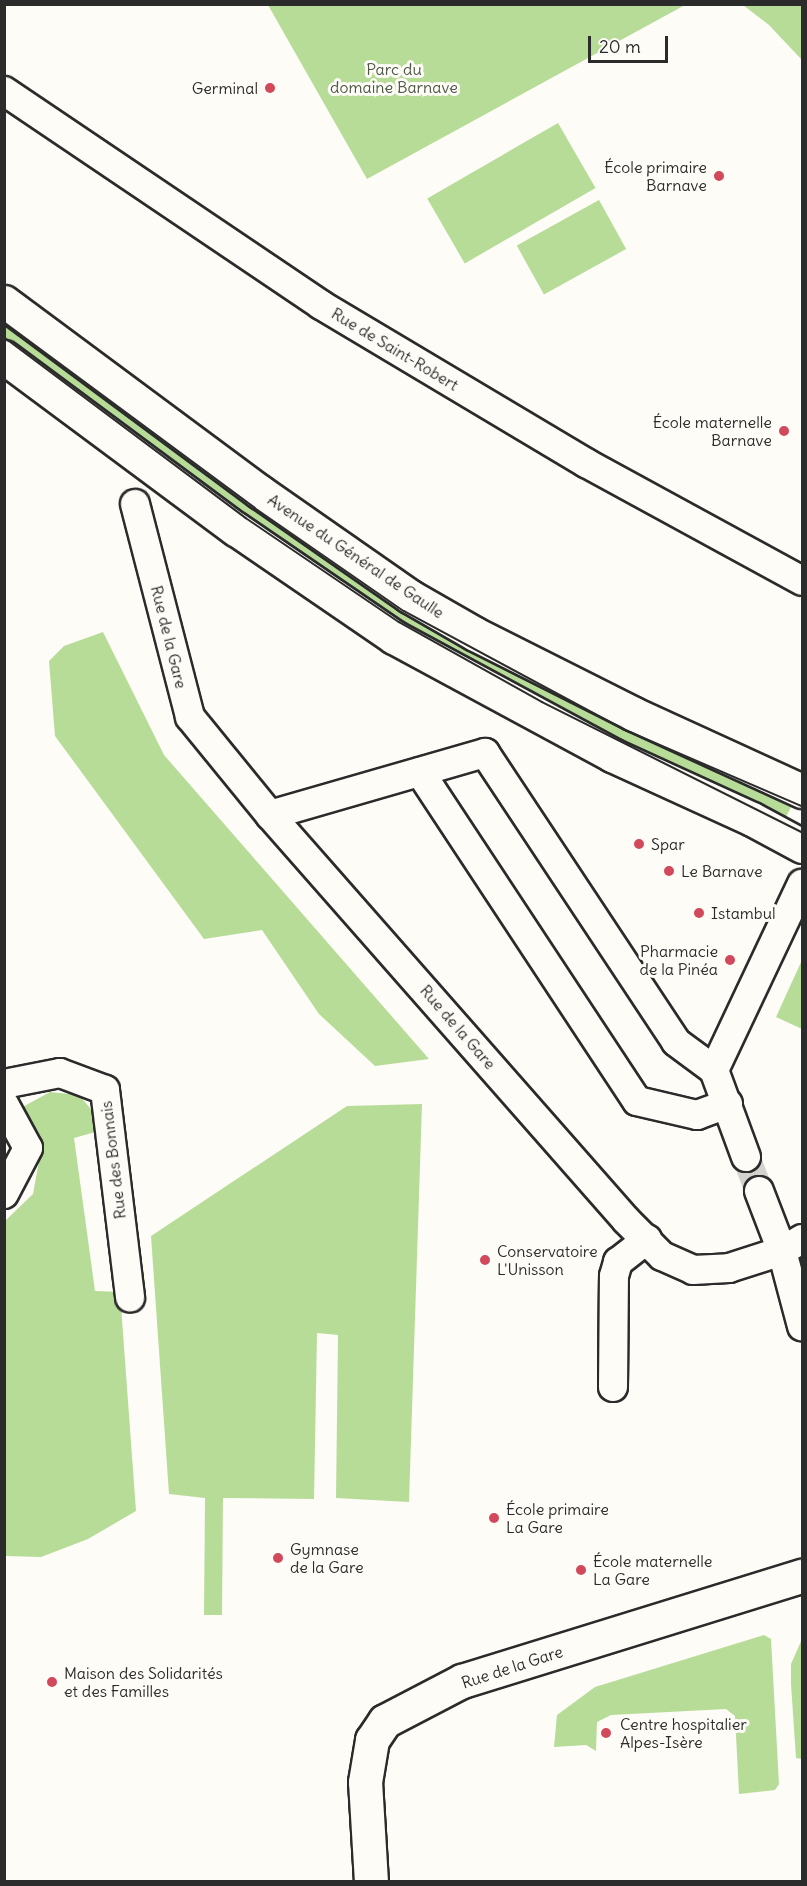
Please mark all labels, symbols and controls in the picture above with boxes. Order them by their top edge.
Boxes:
scale bar [591,24,670,62]
text: 20 m [599,35,641,58]
park label: Parc du domaine Barnave [330,59,458,97]
place label: Germinal [192,78,258,98]
marker: Germinal [263,81,277,95]
place label: École primaire Barnave [604,157,707,195]
marker: École primaire Barnave [712,169,726,183]
street label: Rue de Saint-Robert [328,304,462,394]
place label: École maternelle Barnave [653,412,772,450]
marker: École maternelle Barnave [777,424,791,438]
street label: Avenue du Général de Gaulle [264,490,448,622]
street label: Rue de la Gare [147,584,191,690]
place label: Spar [651,834,685,854]
marker: Spar [632,837,646,851]
place label: Le Barnave [681,861,763,881]
marker: Le Barnave [662,864,676,878]
place label: Istambul [711,903,776,923]
marker: Istambul [692,906,706,920]
place label: Pharmacie de la Pinéa [639,941,718,979]
marker: Pharmacie de la Pinéa [723,953,737,967]
street label: Rue de la Gare [416,981,500,1073]
street label: Rue des Bonnais [96,1100,130,1220]
place label: Conservatoire L'Unisson [497,1241,598,1279]
marker: Conservatoire L'Unisson [478,1253,492,1267]
place label: École primaire La Gare [506,1499,609,1537]
marker: École primaire La Gare [487,1511,501,1525]
place label: Gymnase de la Gare [290,1539,364,1577]
marker: Gymnase de la Gare [271,1551,285,1565]
place label: École maternelle La Gare [593,1551,712,1589]
marker: École maternelle La Gare [574,1563,588,1577]
street label: Rue de la Gare [459,1642,565,1692]
place label: Maison des Solidarités et des Familles [64,1663,223,1701]
marker: Maison des Solidarités et des Familles [45,1675,59,1689]
place label: Centre hospitalier Alpes-Isère [620,1714,747,1752]
marker: Centre hospitalier Alpes-Isère [597,1724,615,1742]

